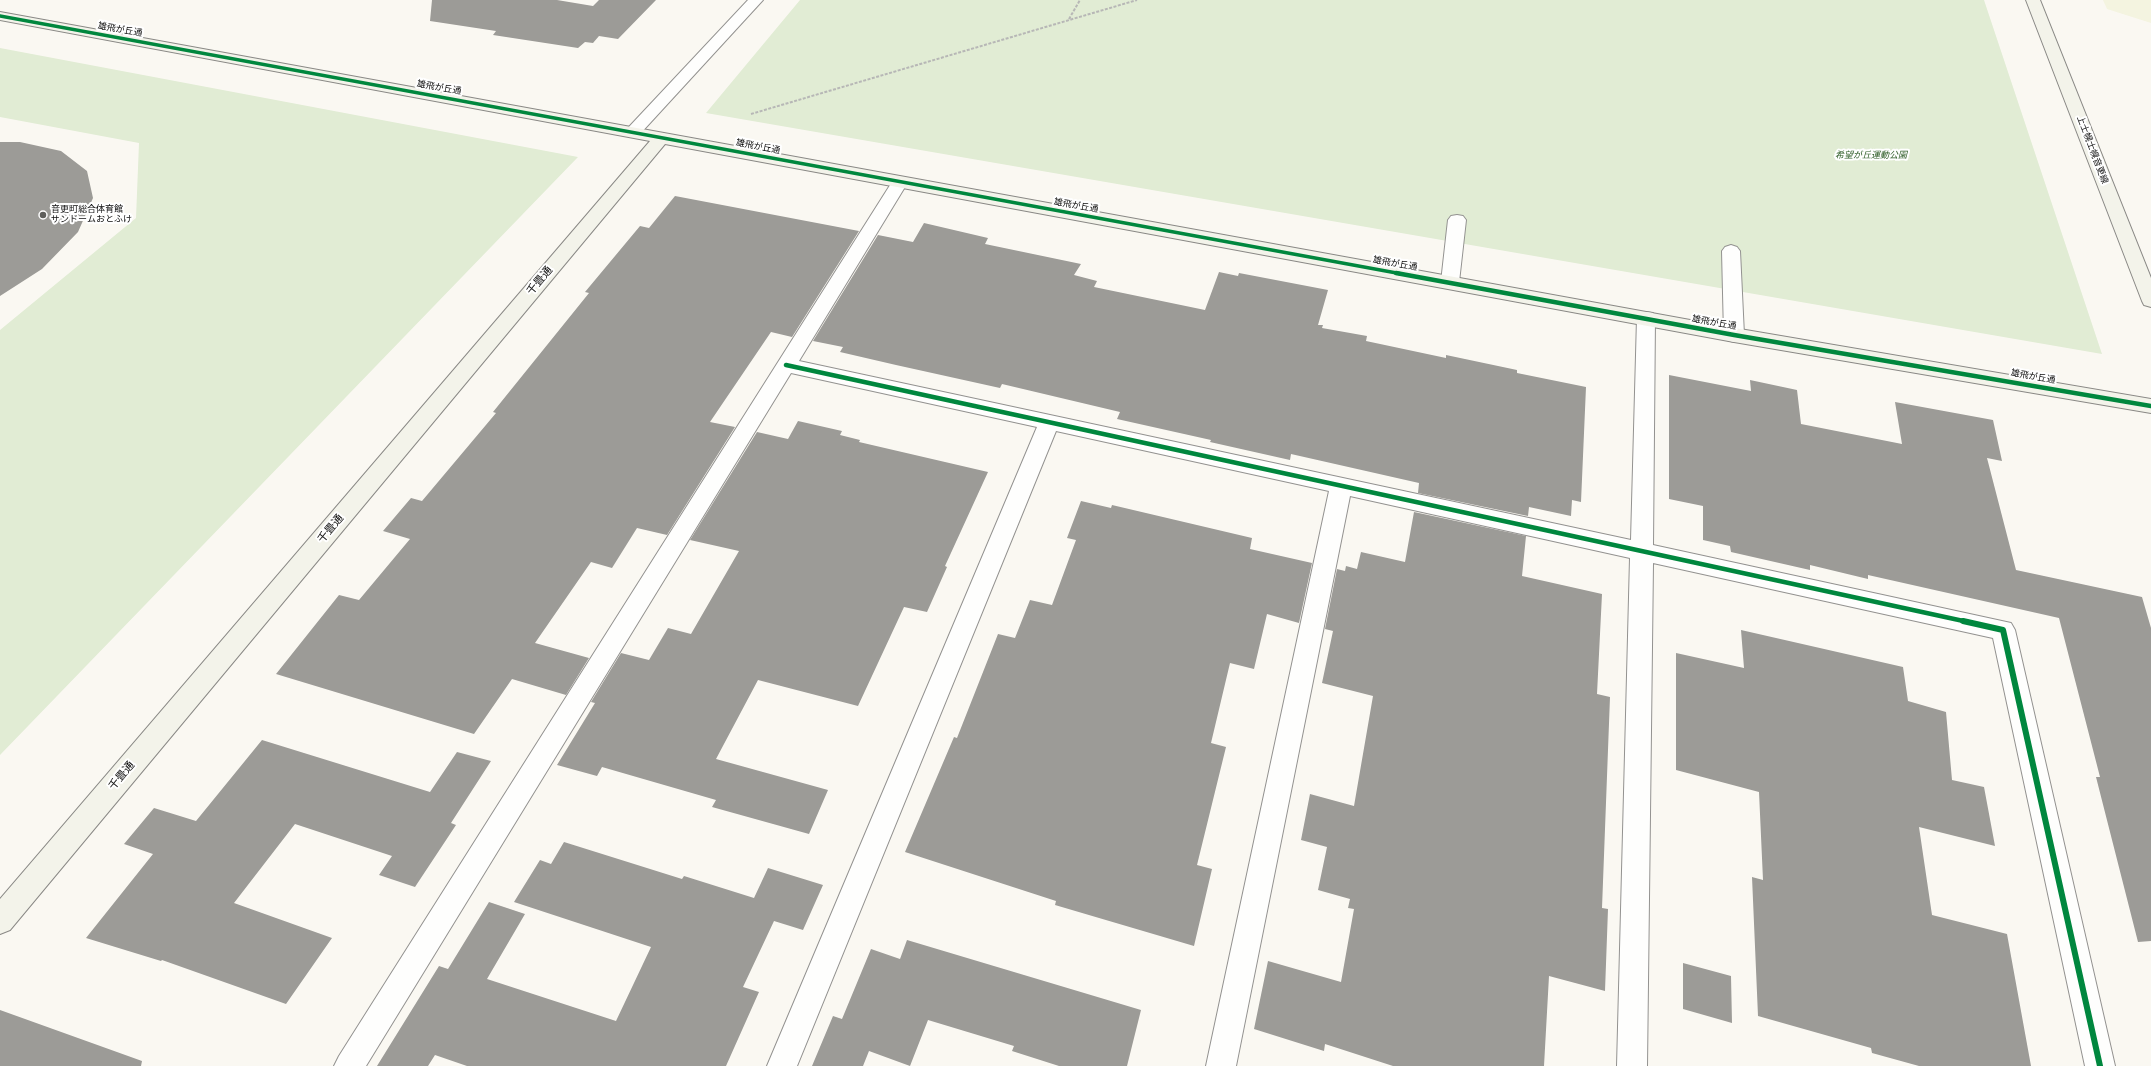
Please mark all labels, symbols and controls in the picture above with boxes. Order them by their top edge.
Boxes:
street label: 雄飛が丘通 [97,21,143,39]
street label: 雄飛が丘通 [416,79,462,97]
street label: 上士幌士幌音更線 [2074,114,2110,186]
street label: 雄飛が丘通 [735,137,781,157]
park label: 希望が丘運動公園 [1835,151,1907,161]
street label: 雄飛が丘通 [1053,197,1099,215]
place label: 音更町総合体育館 サンドームおとふけ [51,205,132,226]
marker: 音更町総合体育館 サンドームおとふけ [38,210,48,220]
street label: 雄飛が丘通 [1372,255,1418,273]
street label: 千畳通 [524,264,556,298]
street label: 雄飛が丘通 [1691,314,1737,332]
street label: 雄飛が丘通 [2010,368,2056,386]
street label: 千畳通 [315,512,347,546]
street label: 千畳通 [106,759,138,793]

